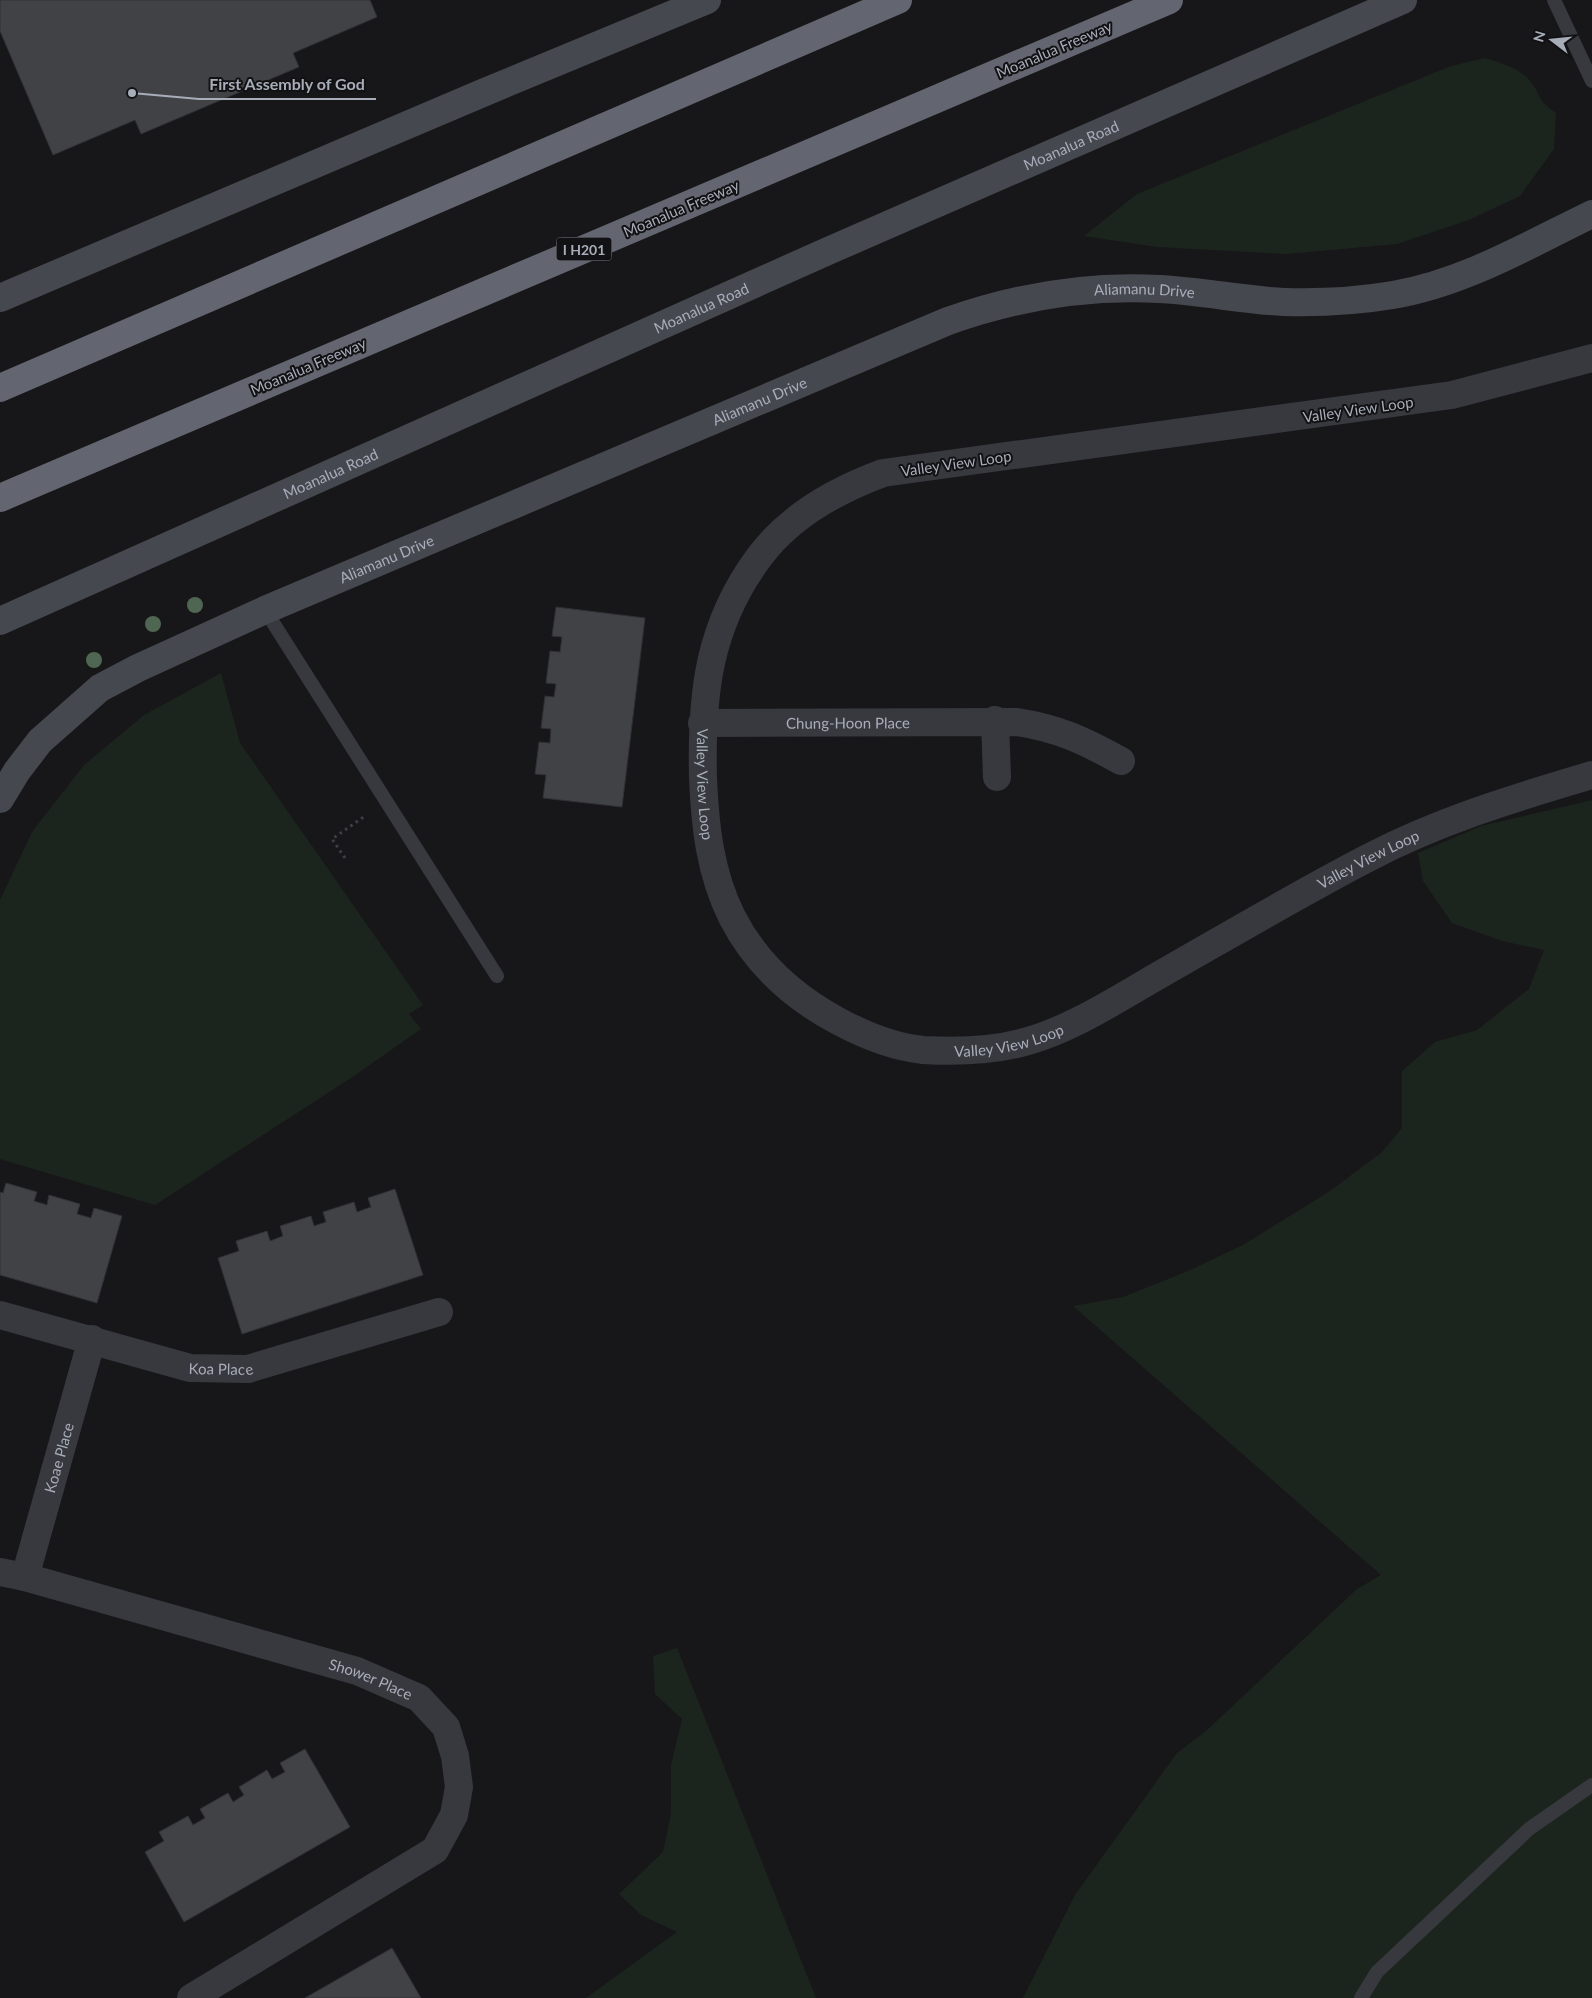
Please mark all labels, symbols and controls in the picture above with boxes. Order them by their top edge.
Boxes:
north arrow [1527,15,1577,65]
street label: Moanalua Freeway [993,16,1115,82]
text: N [1529,29,1549,44]
callout: First Assembly of God [199,68,376,99]
text: First Assembly of God [209,74,365,93]
street label: Moanalua Road [1021,116,1121,174]
street label: Moanalua Freeway [620,175,742,241]
road number: I H201 [556,238,612,260]
street label: Moanalua Road [651,279,751,337]
street label: Aliamanu Drive [1093,279,1196,301]
street label: Moanalua Freeway [247,333,369,399]
street label: Aliamanu Drive [709,373,809,429]
street label: Valley View Loop [1302,392,1414,426]
street label: Moanalua Road [280,444,381,502]
street label: Valley View Loop [900,446,1012,480]
street label: Aliamanu Drive [336,531,436,587]
street label: Chung-Hoon Place [786,713,910,732]
street label: Valley View Loop [694,728,717,841]
street label: Valley View Loop [1314,826,1422,892]
street label: Valley View Loop [954,1020,1066,1060]
street label: Koa Place [189,1359,255,1379]
street label: Koae Place [40,1420,77,1495]
street label: Shower Place [327,1655,415,1703]

